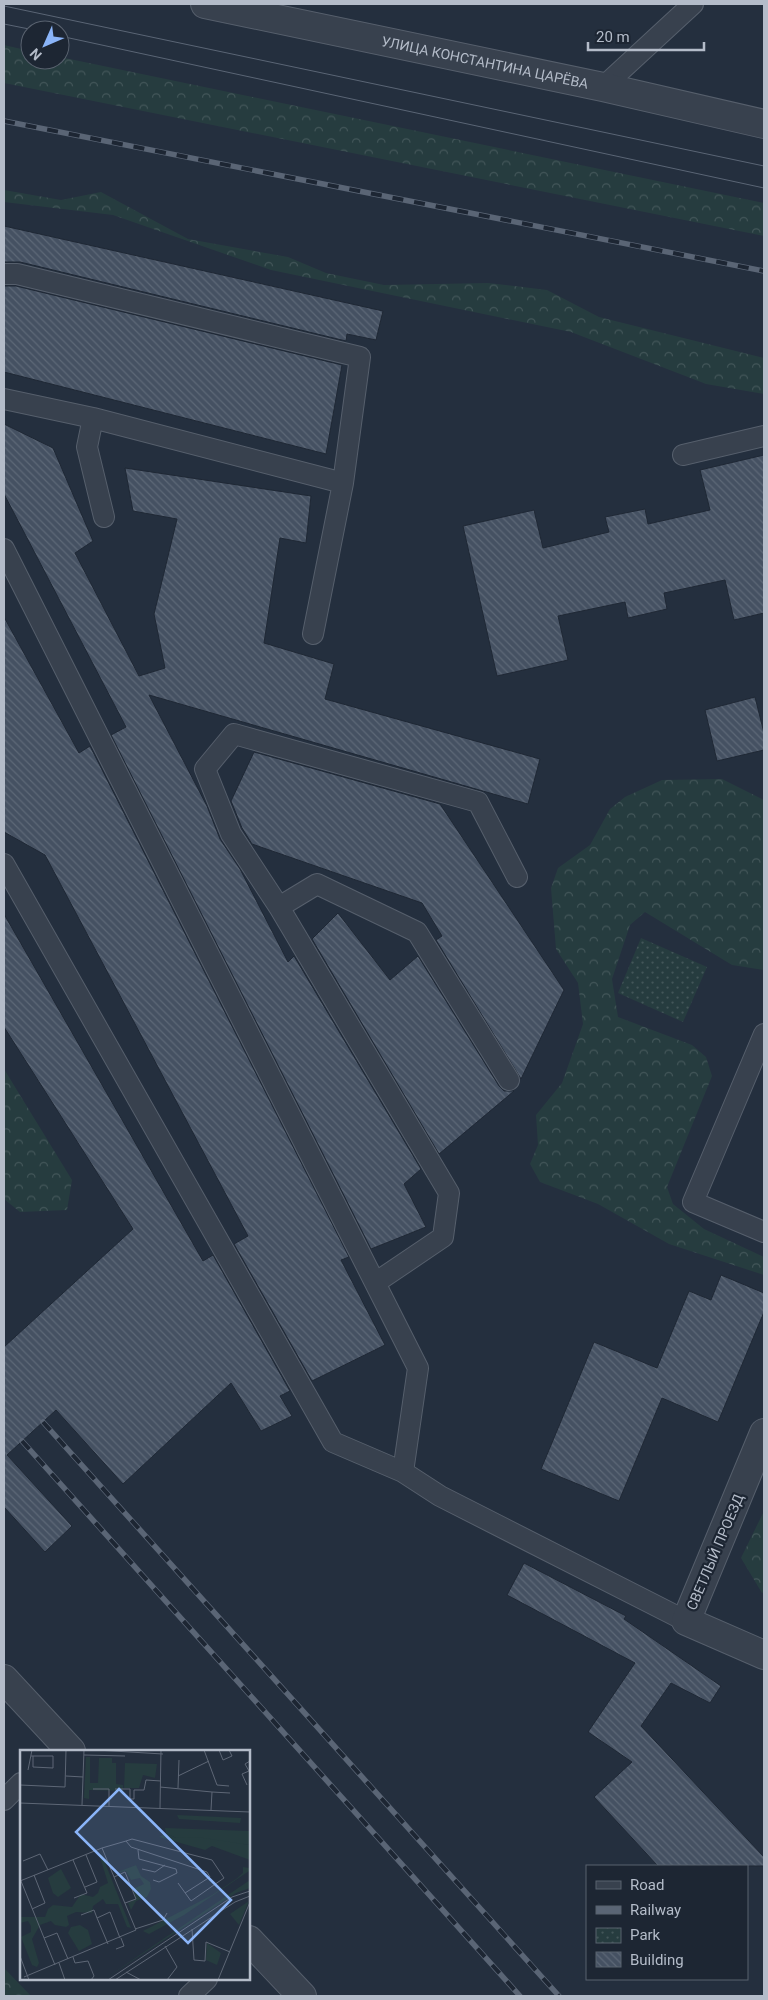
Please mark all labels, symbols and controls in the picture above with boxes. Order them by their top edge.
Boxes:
north arrow [20,20,70,70]
scale bar [588,20,704,52]
text: 20 m [596,28,630,46]
street label: УЛИЦА КОНСТАНТИНА ЦАРЁВА [380,33,590,92]
text: N [27,45,45,63]
street label: СВЕТЛЫЙ ПРОЕЗД [683,1491,747,1612]
inset map [20,1750,250,1980]
legend [586,1865,748,1980]
text: Road [630,1876,664,1894]
text: Railway [630,1901,681,1919]
text: Park [630,1926,661,1944]
text: Building [630,1951,684,1969]

